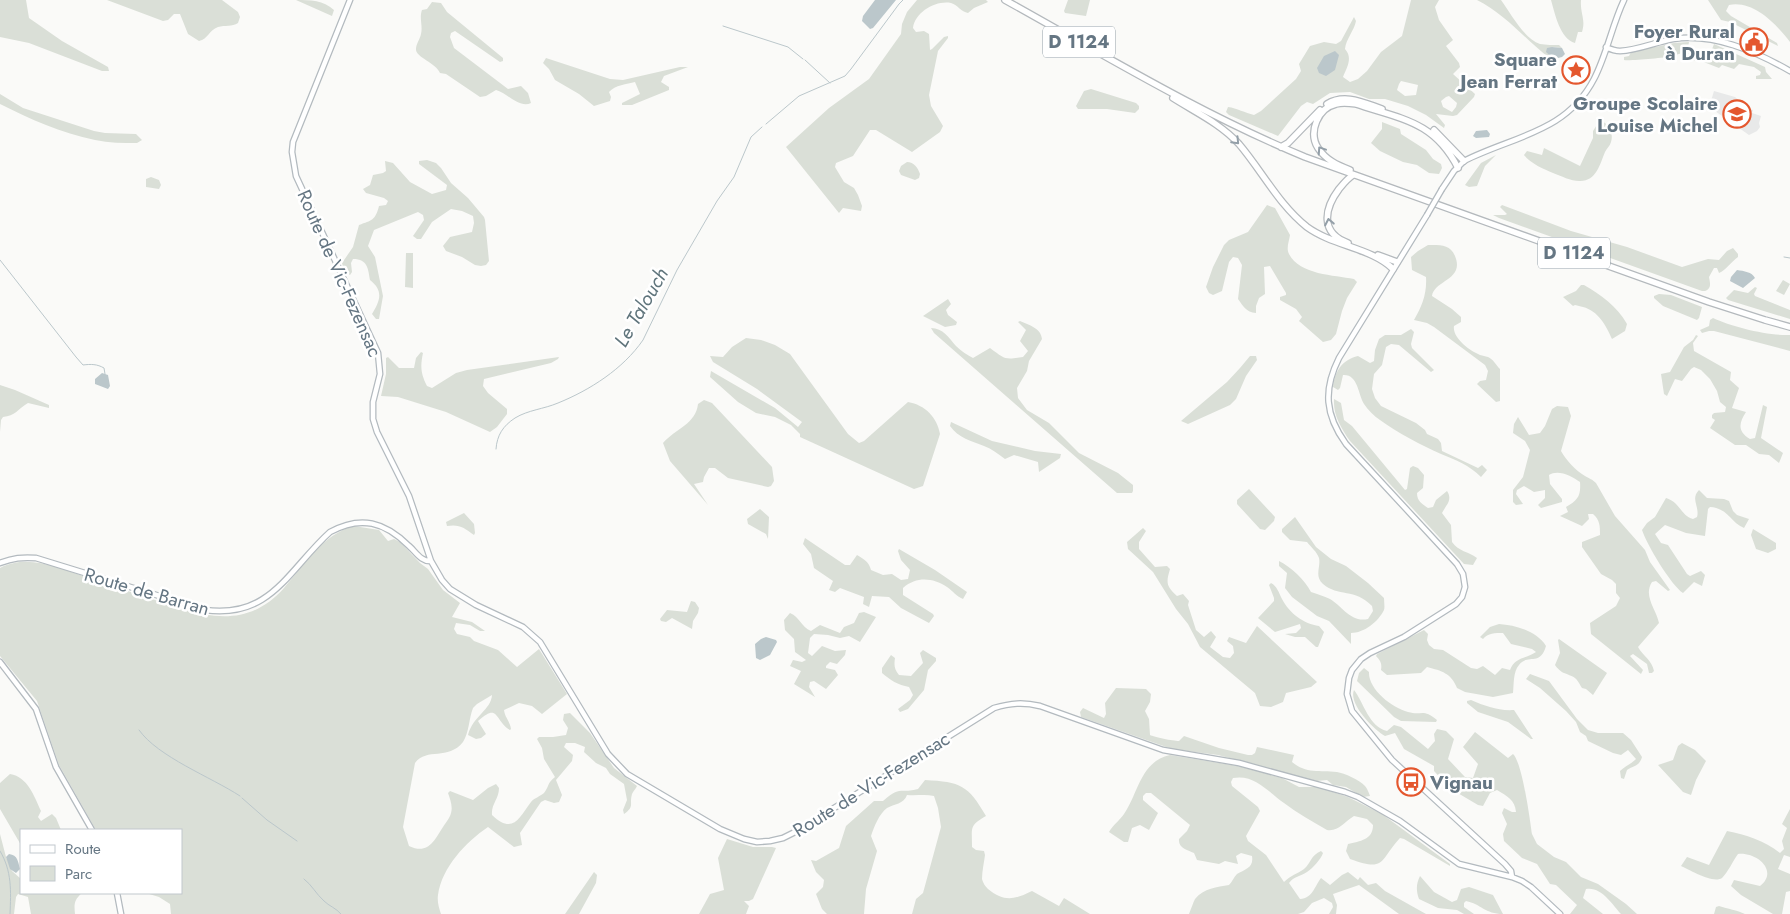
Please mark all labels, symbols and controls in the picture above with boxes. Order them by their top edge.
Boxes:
place label: Foyer Rural à Duran [1634,18,1735,67]
road number: D 1124 [1043,27,1115,58]
public building icon: Foyer Rural à Duran [1739,27,1769,57]
place label: Square Jean Ferrat [1456,46,1557,95]
place icon: Square Jean Ferrat [1561,55,1591,85]
place label: Groupe Scolaire Louise Michel [1573,90,1718,139]
school or university icon: Groupe Scolaire Louise Michel [1722,99,1752,129]
one-way arrow [1230,136,1239,145]
one-way arrow [1318,146,1327,155]
street label: Route de Vic-Fezensac [291,185,389,361]
one-way arrow [1324,217,1335,226]
road number: D 1124 [1538,238,1610,268]
water label: Le Talouch [607,262,676,352]
street label: Route de Barran [81,561,213,622]
street label: Route de Vic-Fezensac [788,725,955,844]
bus stop icon: Vignau [1396,767,1426,797]
place label: Vignau [1429,769,1493,796]
legend [20,829,182,894]
text: Route [65,838,101,860]
text: Parc [65,863,92,885]

